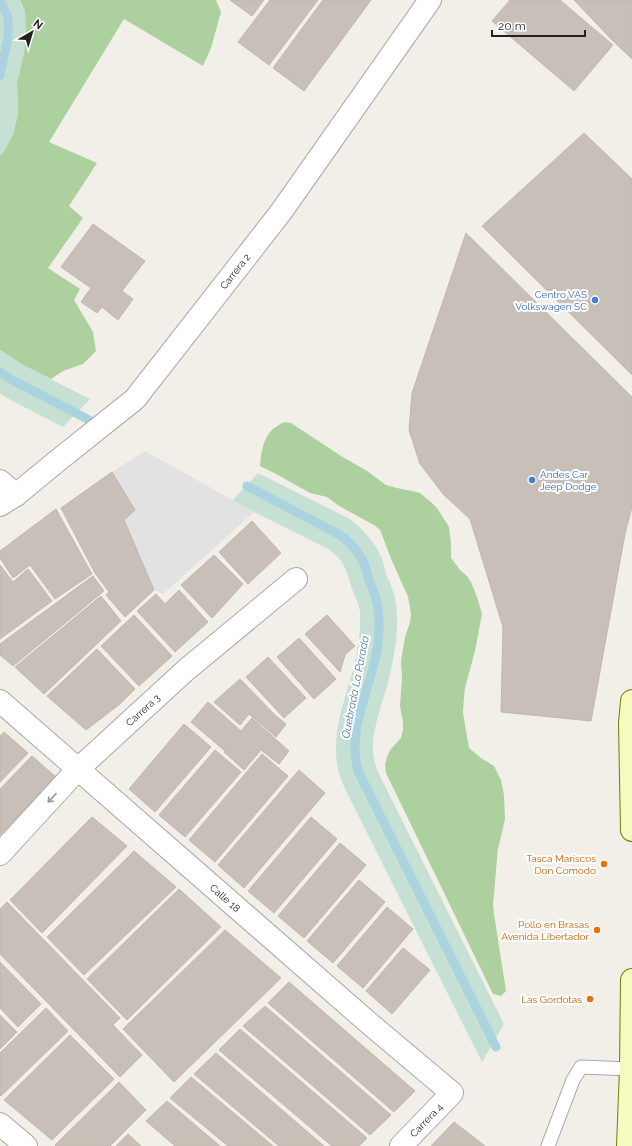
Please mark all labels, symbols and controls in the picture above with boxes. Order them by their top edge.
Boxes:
north arrow [12,12,52,52]
scale bar [492,12,585,38]
text: N [31,17,45,32]
text: 20 m [498,19,526,33]
street label: Carrera 2 [218,252,252,291]
place label: Centro VAS Volkswagen SC [515,289,587,312]
marker: Centro VAS Volkswagen SC [590,295,600,305]
place label: Andes Car Jeep Dodge [540,469,597,492]
marker: Andes Car Jeep Dodge [527,475,537,485]
water label: Quebrada La Parada [339,634,372,740]
street label: Carrera 3 [124,692,162,728]
one-way arrow [47,793,56,803]
place label: Tasca Mariscos Don Comodo [526,853,596,876]
marker: Tasca Mariscos Don Comodo [599,859,609,869]
street label: Calle 18 [208,882,242,914]
place label: Pollo en Brasas Avenida Libertador [501,919,589,942]
marker: Pollo en Brasas Avenida Libertador [592,925,602,935]
place label: Las Gordotas [521,994,582,1005]
marker: Las Gordotas [585,994,595,1004]
street label: Carrera 4 [408,1101,445,1139]

